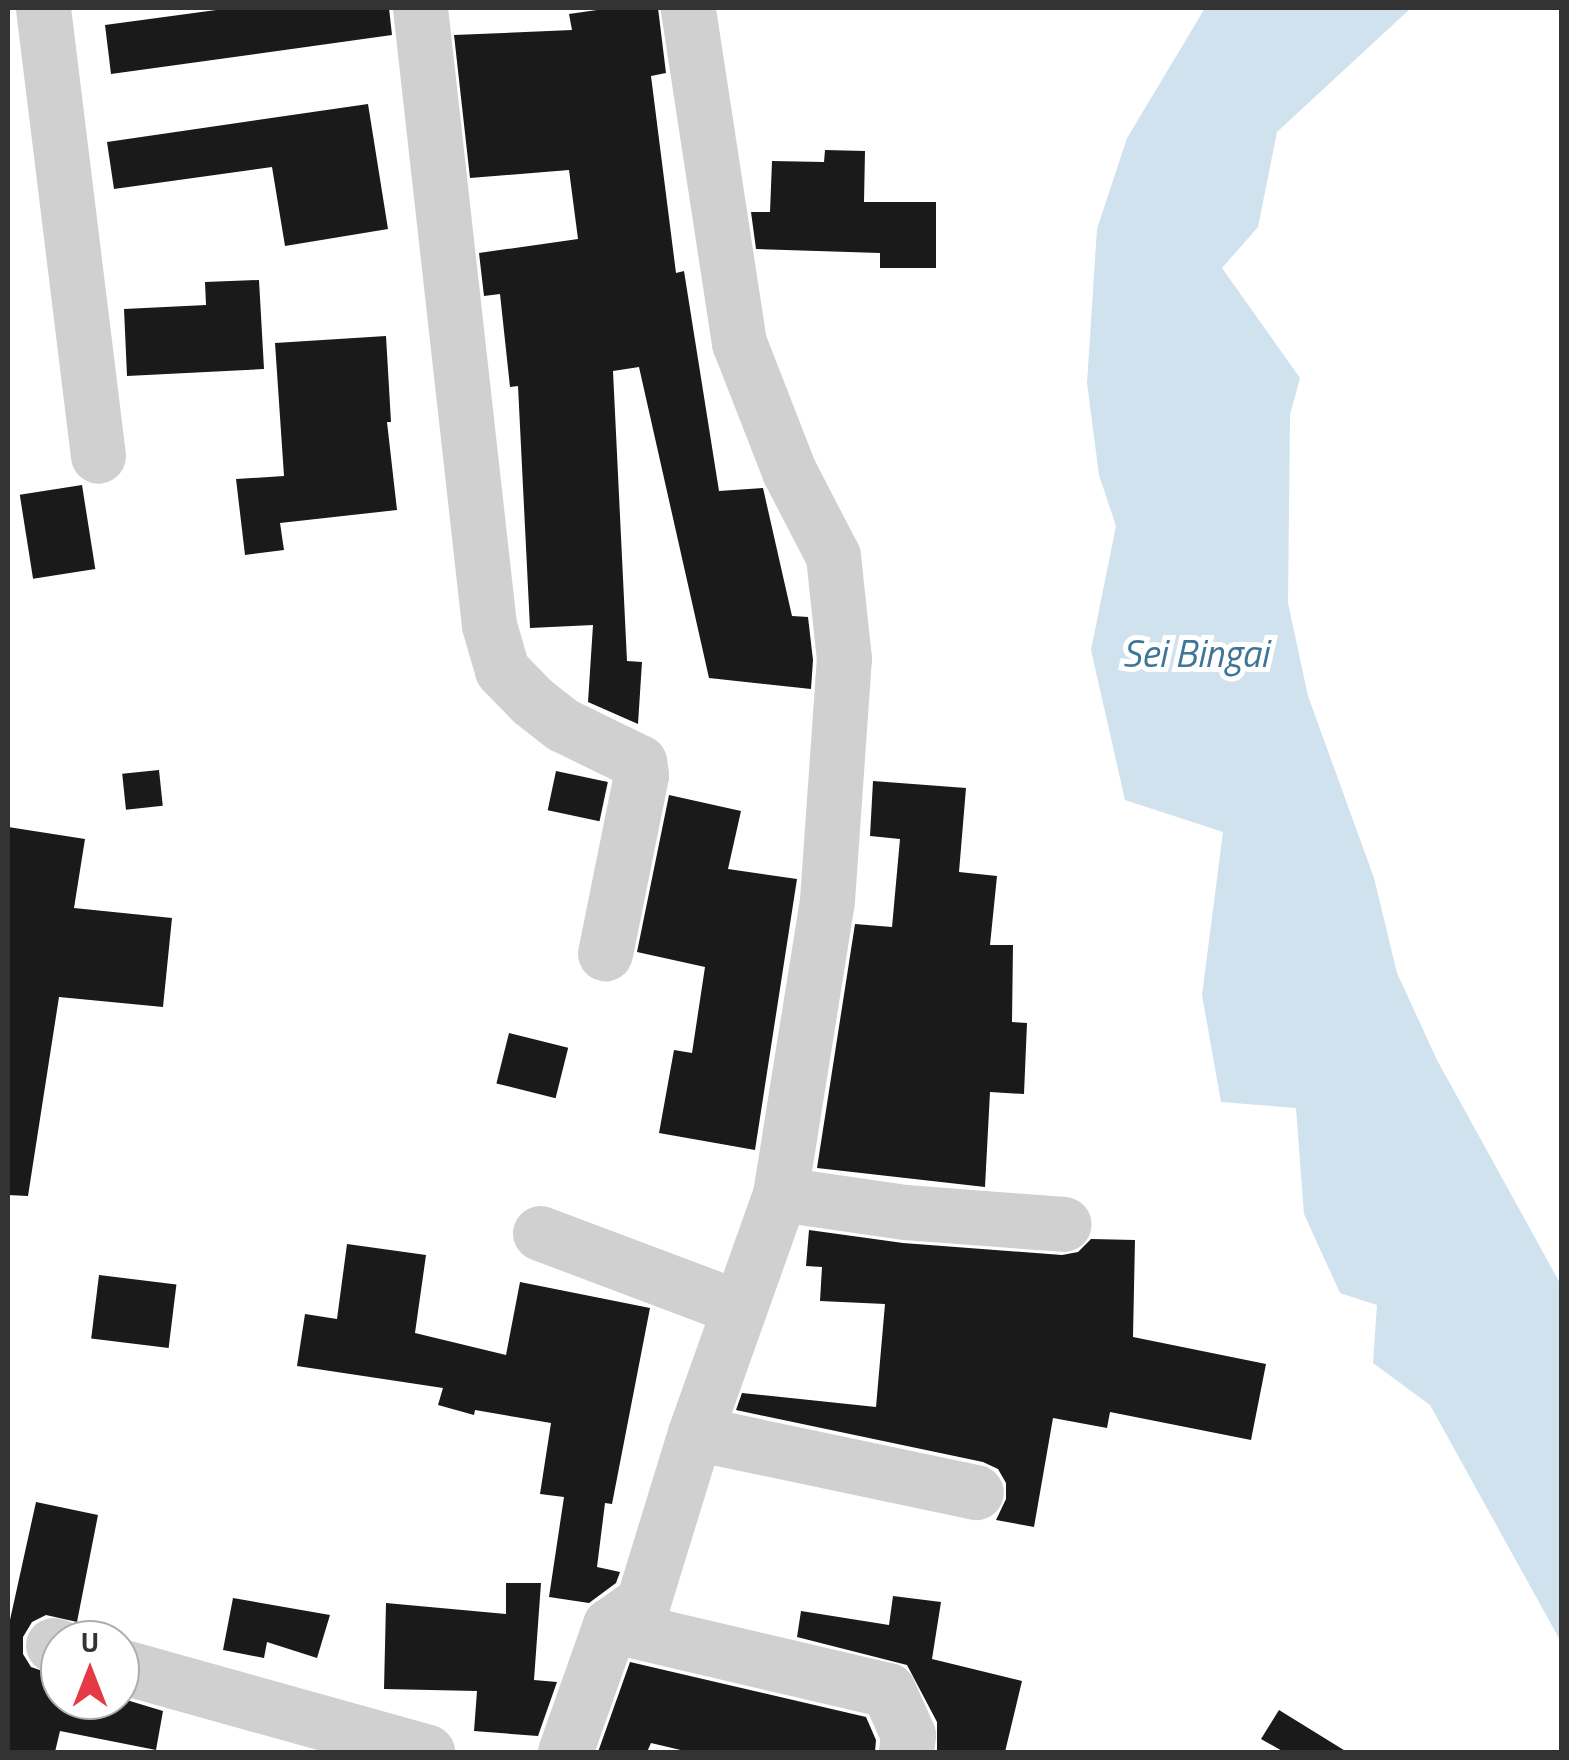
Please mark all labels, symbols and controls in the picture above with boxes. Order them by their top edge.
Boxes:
water label: Sei Bingai [1122,631,1268,677]
north arrow [40,1620,140,1720]
text: U [81,1620,99,1663]

